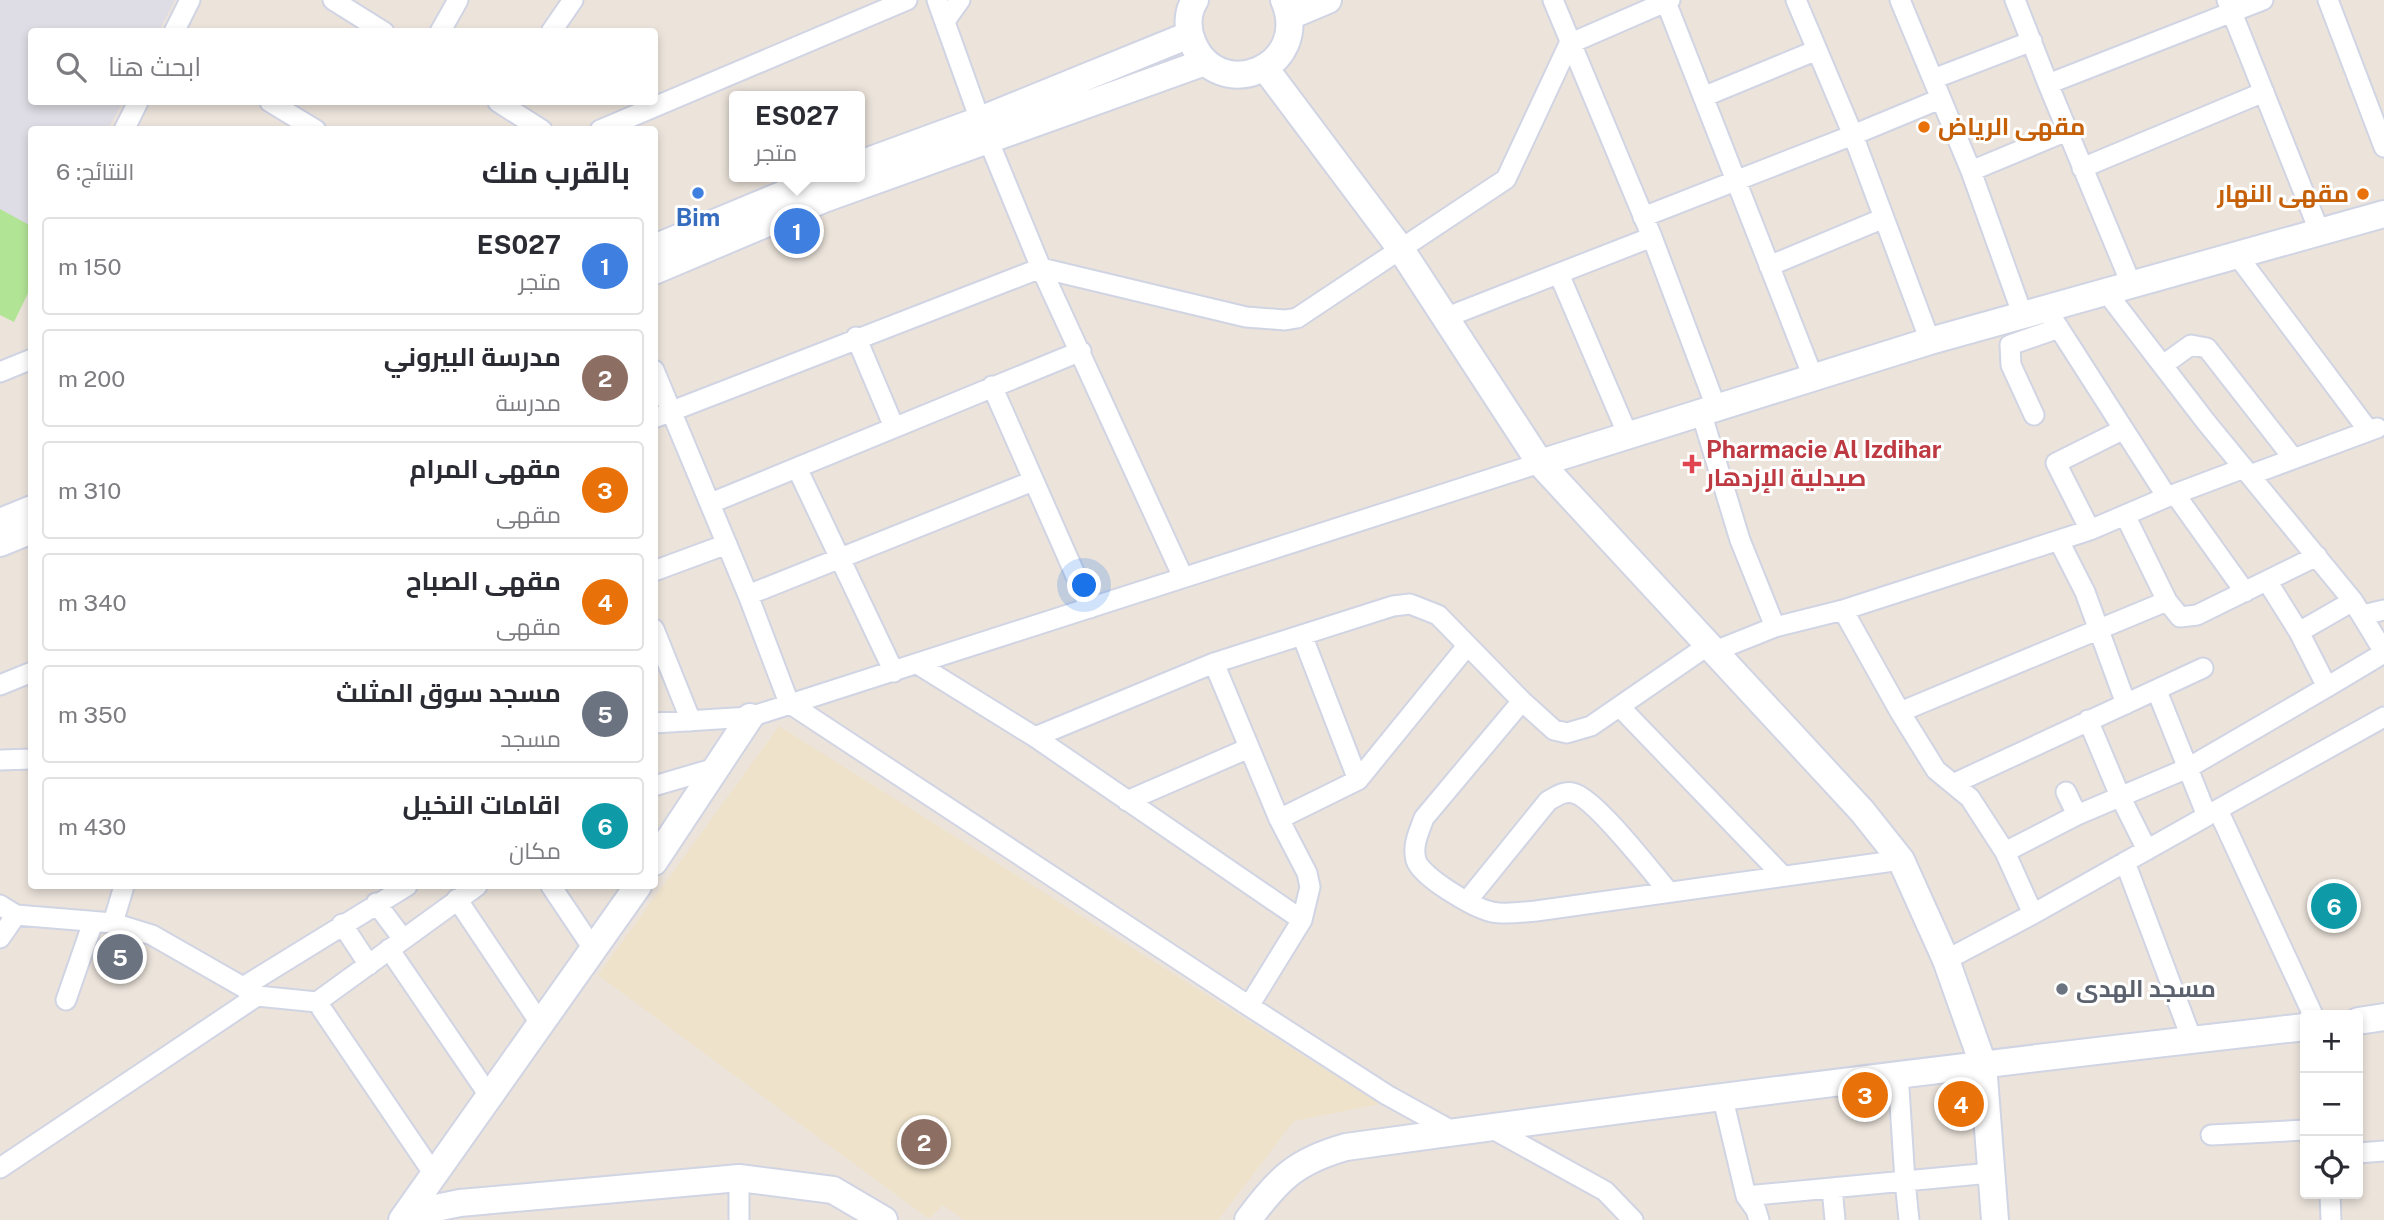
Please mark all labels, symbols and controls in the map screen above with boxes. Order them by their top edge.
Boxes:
search box [28,28,658,105]
icon: search [52,48,90,86]
text: ابحث هنا [108,51,201,82]
popup [729,91,865,182]
text: ES027 [755,100,839,131]
place label: مقهى الرياض [1938,112,2086,141]
marker: مقهى الرياض [1916,119,1932,135]
text: متجر [755,139,797,166]
text: بالقرب منك [482,154,630,190]
text: النتائج: 6 [56,158,134,185]
place label: مقهى النهار [2216,179,2349,208]
marker: Bim [690,185,706,201]
marker: مقهى النهار [2355,186,2371,202]
place label: Bim [676,203,720,231]
pin: 1 [774,205,820,257]
text: ES027 [477,229,561,260]
text: 150 m [58,253,122,280]
text: 1 [600,253,610,280]
text: متجر [519,268,561,295]
text: مدرسة البيروني [384,341,561,372]
text: 200 m [58,365,125,392]
text: 2 [598,365,612,392]
text: مدرسة [496,389,561,416]
place label: Pharmacie Al Izdihar صيدلية الإزدهار [1705,435,1942,493]
text: مقهى المرام [409,453,561,484]
marker: Pharmacie Al Izdihar صيدلية الإزدهار [1684,456,1700,472]
text: 310 m [58,477,121,504]
text: 3 [597,477,613,504]
text: مقهى [496,501,561,528]
text: مقهى الصباح [406,565,561,596]
your location [1067,568,1101,602]
text: 340 m [58,589,126,616]
text: 4 [597,589,613,616]
text: مقهى [496,613,561,640]
text: مسجد سوق المثلث [336,677,561,708]
text: 350 m [58,701,127,728]
text: 5 [597,701,613,728]
text: مسجد [500,725,561,752]
text: اقامات النخيل [403,789,561,820]
text: 430 m [58,813,126,840]
text: 6 [597,813,613,840]
text: مكان [509,837,561,864]
pin: 6 [2311,880,2357,932]
pin: 5 [97,931,143,983]
place label: مسجد الهدى [2076,974,2216,1003]
marker: مسجد الهدى [2054,981,2070,997]
map controls [2300,1010,2363,1199]
button: + [2300,1010,2363,1073]
pin: 3 [1842,1069,1888,1121]
button: − [2300,1073,2363,1136]
pin: 4 [1938,1078,1984,1130]
pin: 2 [901,1116,947,1168]
button: locate [2300,1136,2363,1199]

